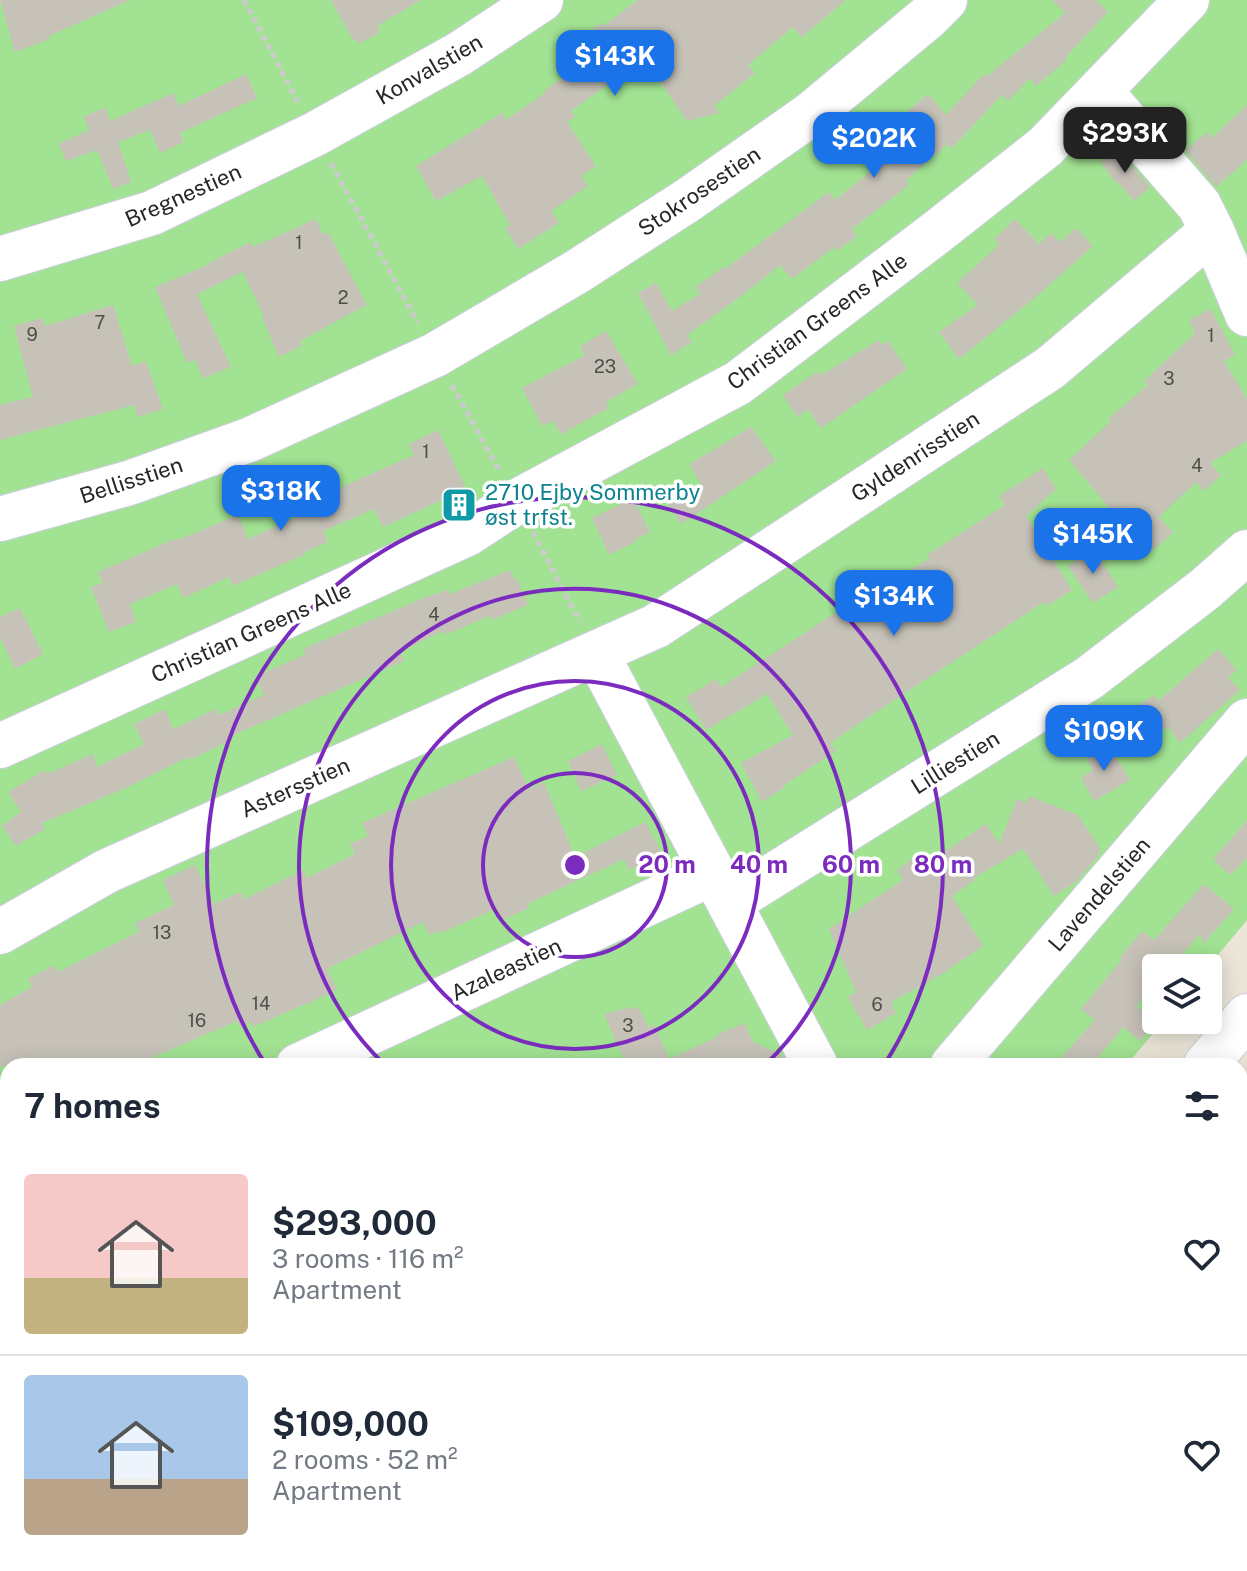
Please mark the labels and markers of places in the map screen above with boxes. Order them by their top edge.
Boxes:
pin: $143K [559,30,671,98]
pin: $293K [1069,107,1181,175]
pin: $202K [818,112,930,180]
pin: $318K [225,465,337,533]
place label: 2710 Ejby Sommerby øst trfst. [485,479,700,530]
building icon: 2710 Ejby Sommerby øst trfst. [440,486,478,524]
pin: $145K [1037,508,1149,576]
pin: $134K [838,570,950,638]
pin: $109K [1048,705,1160,773]
centre of rings [561,851,589,879]

